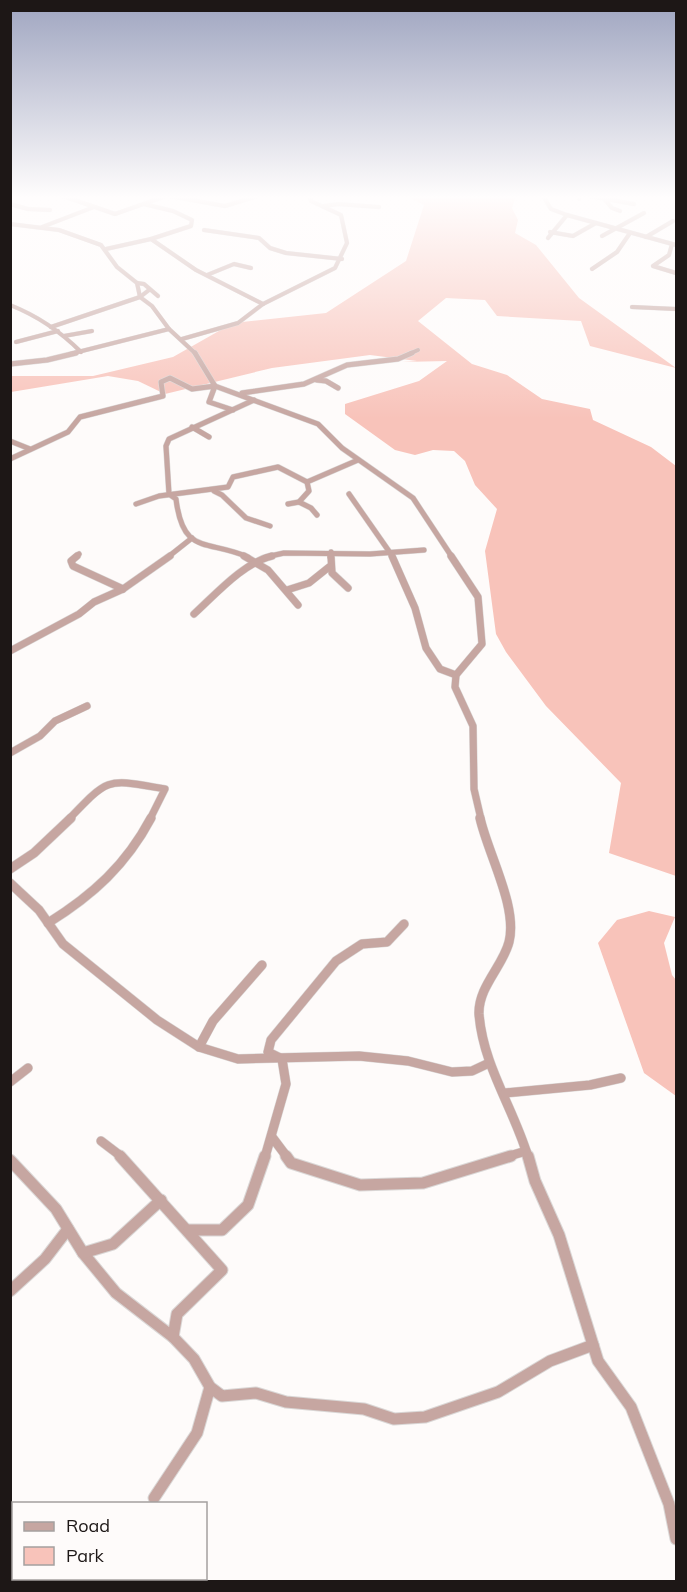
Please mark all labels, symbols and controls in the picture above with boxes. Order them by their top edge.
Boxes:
legend [12,1502,207,1580]
text: Road [66,1514,110,1537]
text: Park [66,1544,105,1567]

